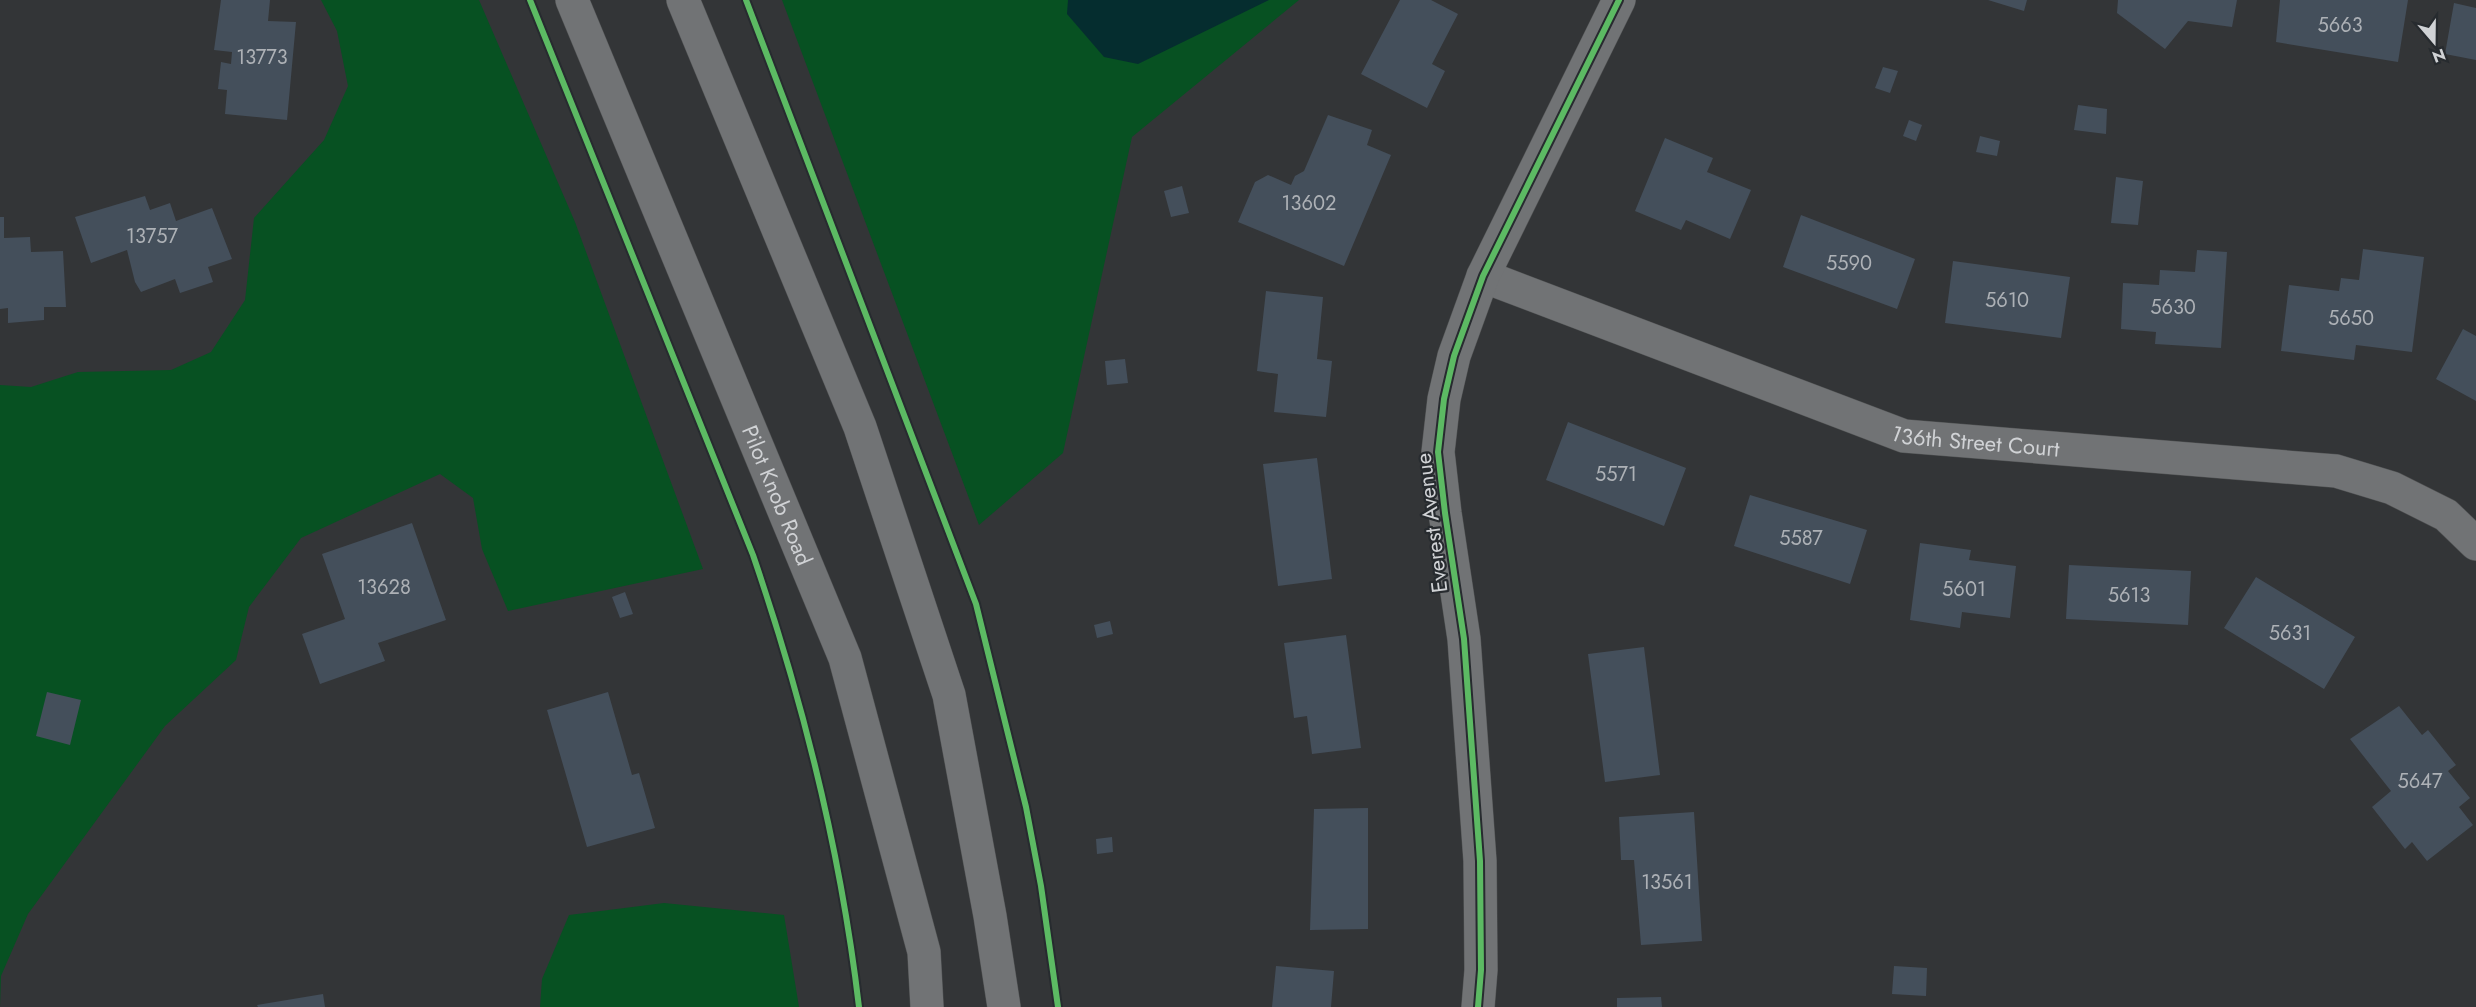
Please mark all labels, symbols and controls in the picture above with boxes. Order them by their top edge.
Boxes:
house number: 5663 [2317,11,2363,40]
north arrow [2404,12,2464,72]
house number: 13773 [236,43,288,72]
text: N [2429,43,2449,69]
house number: 13602 [1282,189,1336,218]
house number: 13757 [126,222,178,251]
house number: 5590 [1826,249,1872,278]
house number: 5610 [1985,286,2029,315]
house number: 5630 [2150,293,2196,322]
house number: 5650 [2328,304,2374,333]
street label: 136th Street Court [1886,417,2061,465]
street label: Pilot Knob Road [734,420,821,570]
street label: Everest Avenue [1407,451,1455,595]
house number: 5571 [1595,460,1637,489]
house number: 5587 [1779,524,1823,553]
house number: 13628 [357,573,411,602]
house number: 5601 [1942,575,1986,604]
house number: 5613 [2108,581,2150,610]
house number: 5631 [2269,619,2311,648]
house number: 5647 [2398,767,2443,796]
house number: 13561 [1641,868,1693,897]

